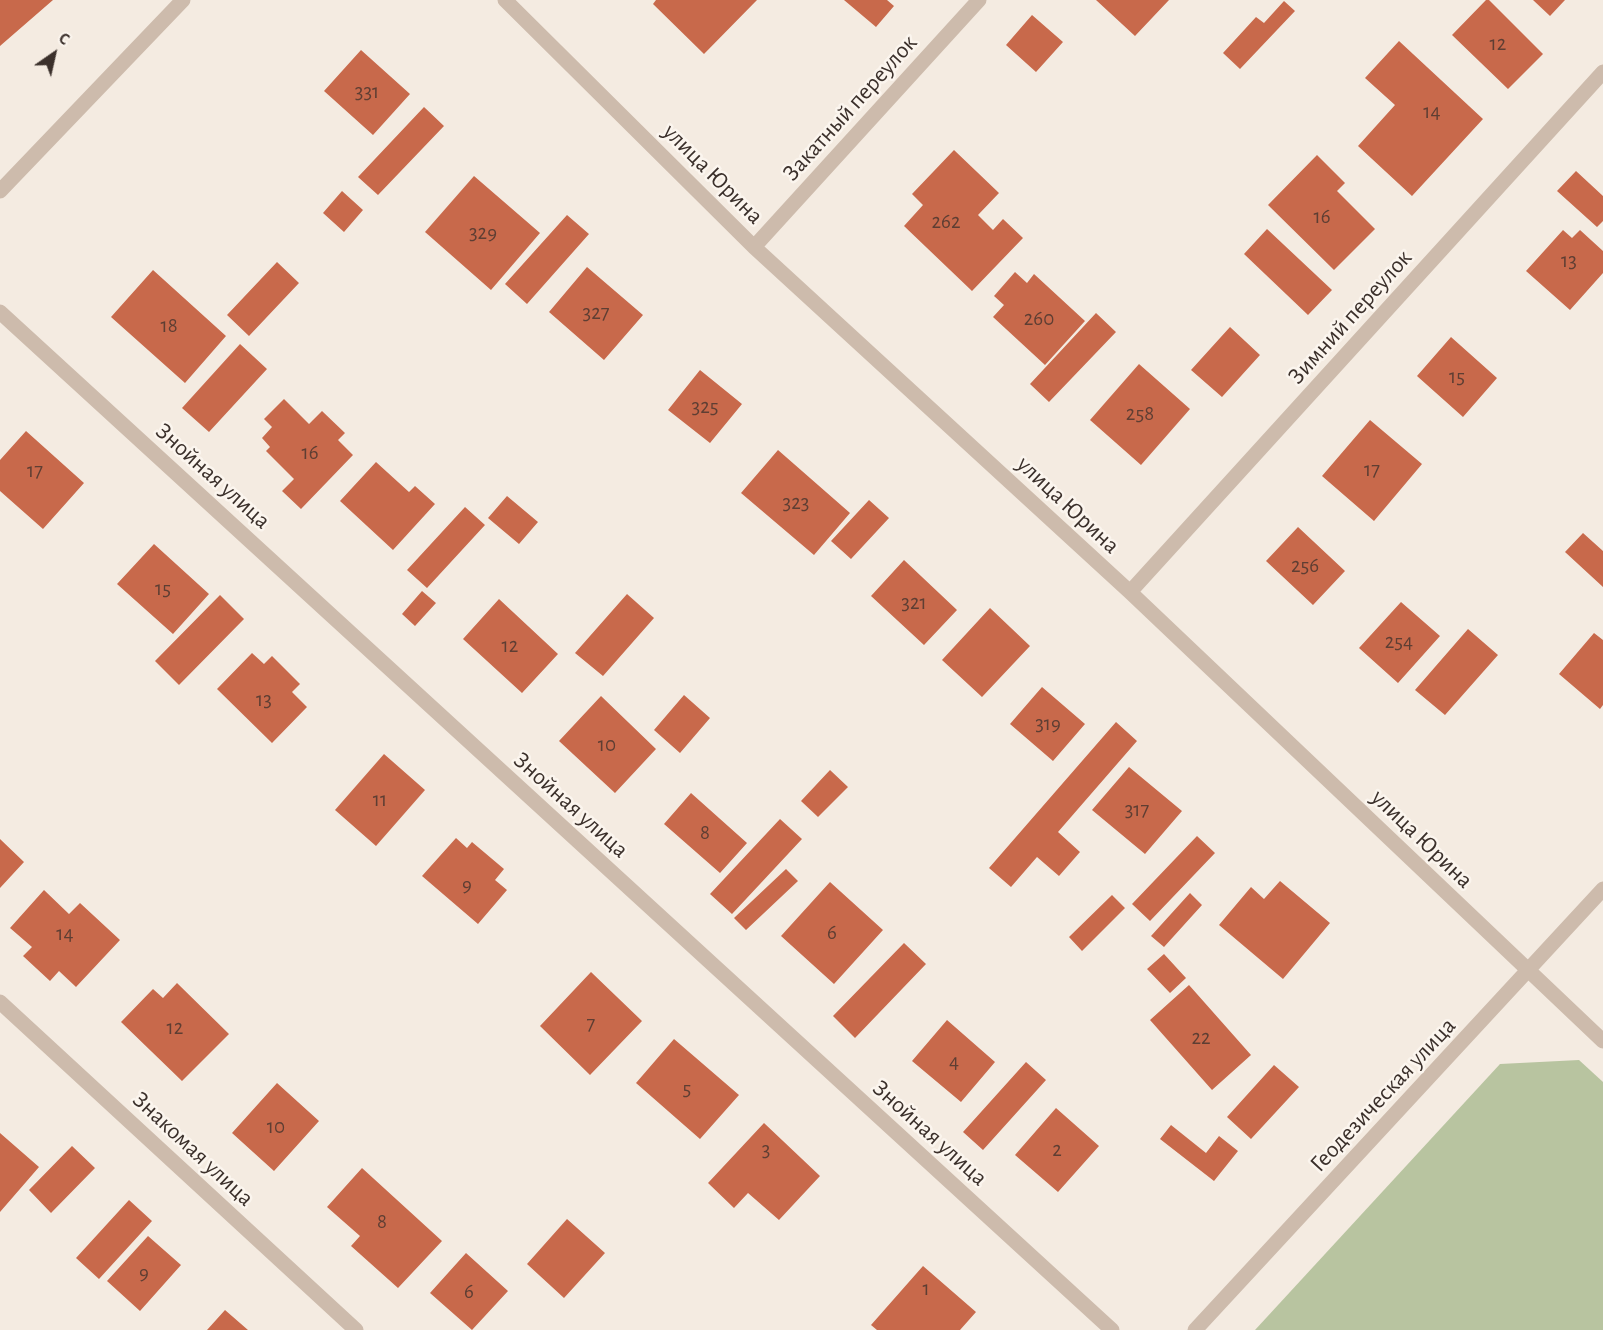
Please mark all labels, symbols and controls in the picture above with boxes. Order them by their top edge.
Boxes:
north arrow [24,24,84,84]
street label: Закатный переулок [777,29,923,187]
text: С [56,30,72,48]
house number: 12 [1490,31,1506,57]
house number: 331 [355,79,379,105]
house number: 14 [1423,99,1441,125]
street label: улица Юрина [657,118,769,230]
house number: 16 [1313,204,1331,230]
house number: 262 [932,209,960,235]
house number: 329 [469,220,497,246]
street label: Зимний переулок [1282,244,1418,390]
house number: 13 [1561,248,1577,274]
house number: 327 [583,300,609,326]
house number: 260 [1024,306,1054,332]
house number: 18 [160,313,178,339]
house number: 15 [1449,364,1465,390]
house number: 325 [692,394,718,420]
house number: 258 [1126,401,1154,427]
street label: Знойная улица [150,417,276,535]
house number: 16 [301,440,319,466]
street label: улица Юрина [1010,450,1126,560]
house number: 17 [1364,457,1380,483]
house number: 17 [27,458,43,484]
house number: 323 [783,490,809,516]
house number: 256 [1291,553,1319,579]
house number: 15 [155,576,171,602]
house number: 321 [901,590,927,616]
house number: 254 [1385,629,1413,655]
house number: 12 [502,633,518,659]
house number: 13 [256,687,272,713]
house number: 319 [1035,711,1061,737]
house number: 10 [598,732,616,758]
street label: Знойная улица [508,746,634,864]
street label: улица Юрина [1365,783,1479,895]
house number: 11 [373,787,387,813]
house number: 317 [1125,797,1149,823]
house number: 8 [700,820,710,846]
house number: 9 [462,872,472,898]
house number: 6 [827,920,837,946]
house number: 14 [56,921,74,947]
house number: 7 [587,1011,595,1037]
street label: Геодезическая улица [1304,1012,1462,1178]
house number: 12 [167,1015,183,1041]
house number: 22 [1191,1025,1211,1051]
house number: 4 [949,1049,959,1075]
street label: Знойная улица [867,1074,993,1192]
house number: 5 [683,1076,691,1102]
street label: Знакомая улица [126,1085,260,1213]
house number: 10 [267,1114,285,1140]
house number: 3 [762,1137,770,1163]
house number: 2 [1052,1137,1062,1163]
house number: 8 [377,1209,387,1235]
house number: 9 [139,1260,149,1286]
house number: 1 [922,1276,930,1302]
house number: 6 [464,1279,474,1305]

